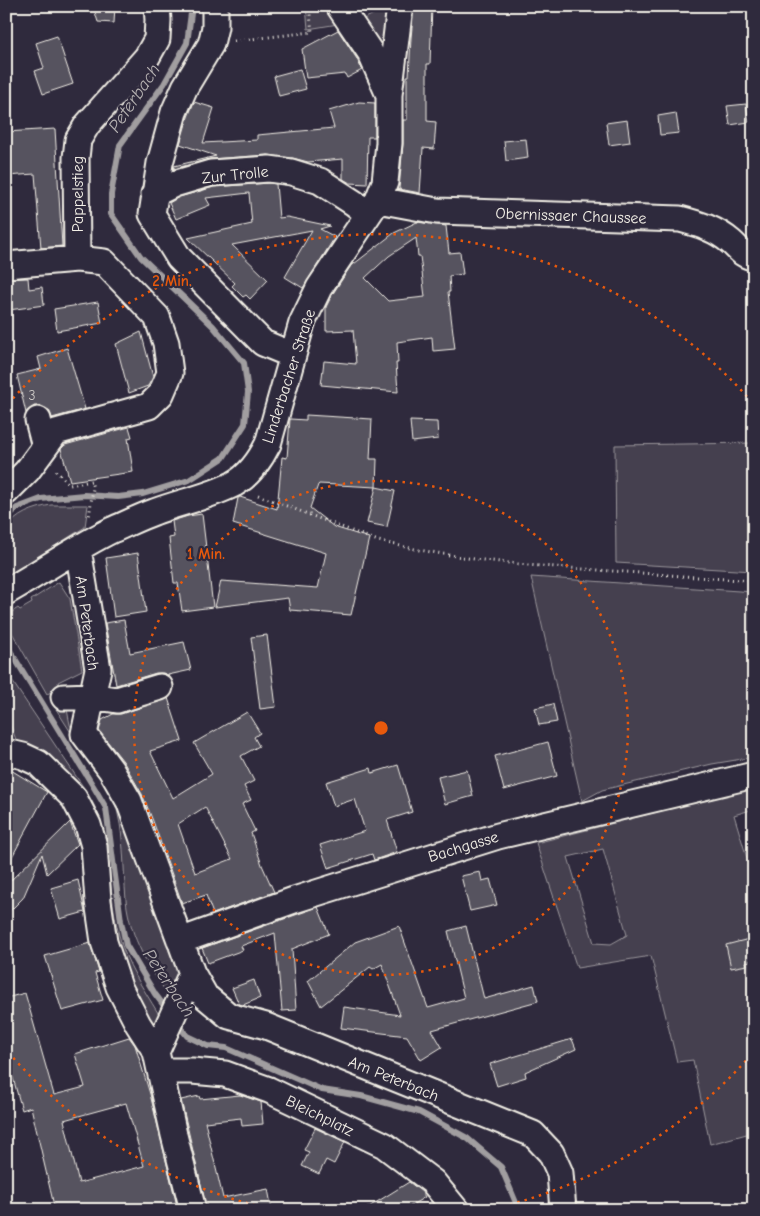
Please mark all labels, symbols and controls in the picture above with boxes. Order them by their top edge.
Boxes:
water label: Peterbach [104,60,165,136]
street label: Pappelstieg [69,156,87,232]
street label: Zur Trolle [201,163,269,187]
street label: Obernissaer Chaussee [495,204,647,228]
text: 2 Min. [152,272,192,290]
street label: Linderbacher Straße [259,307,319,446]
house number: 3 [28,387,36,404]
text: 1 Min. [187,545,225,563]
street label: Am Peterbach [71,574,103,672]
centre of rings [372,719,390,737]
street label: Bachgasse [426,828,501,866]
water label: Peterbach [138,945,199,1021]
street label: Am Peterbach [346,1053,441,1105]
street label: Bleichplatz [283,1092,356,1140]

